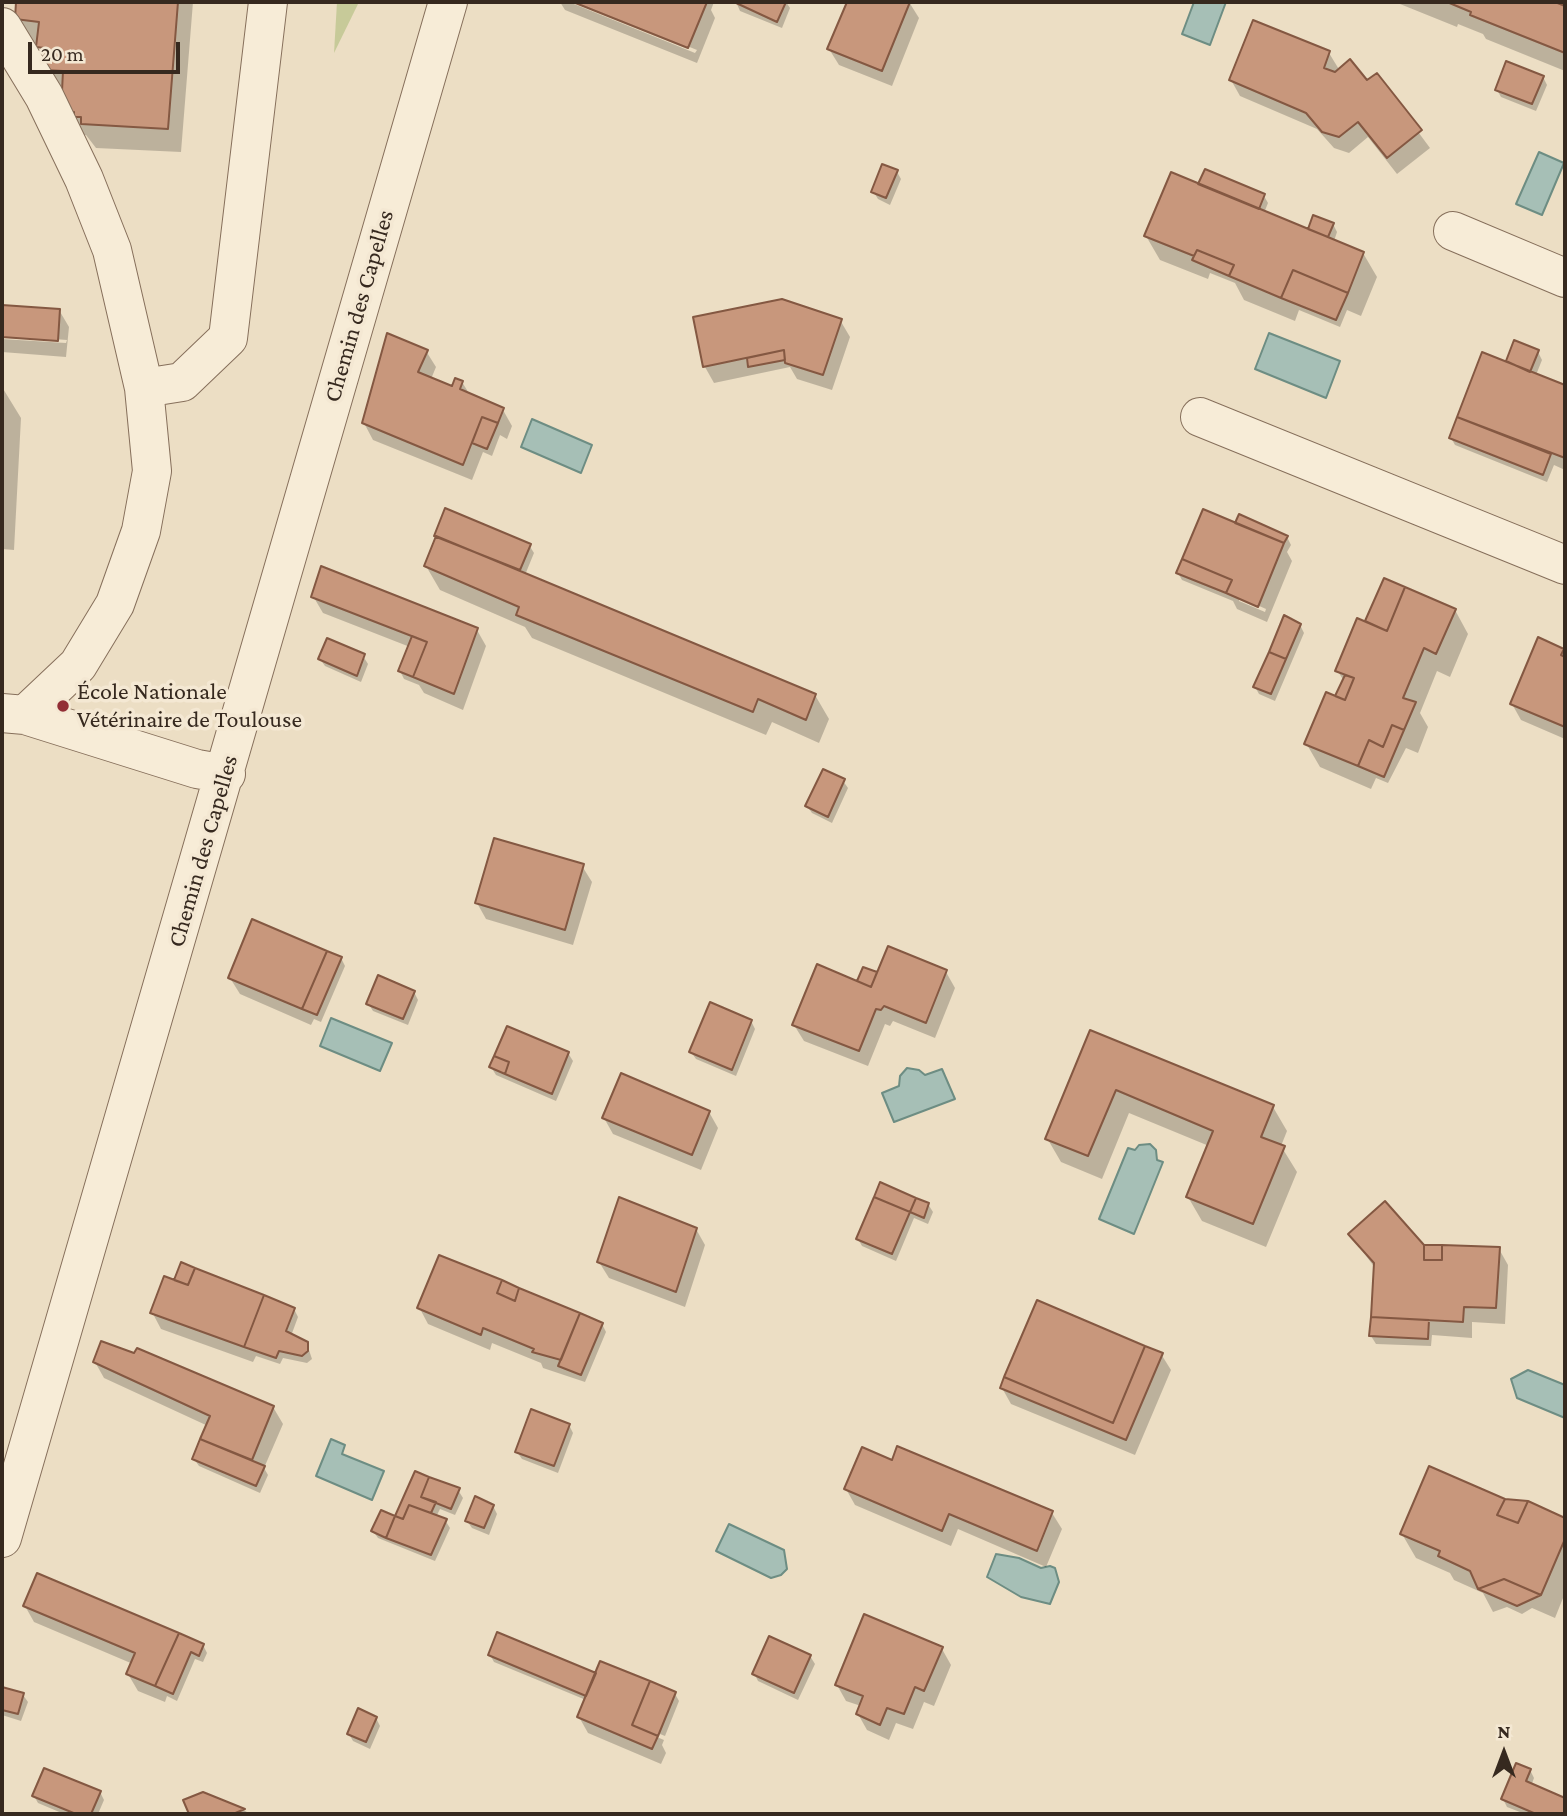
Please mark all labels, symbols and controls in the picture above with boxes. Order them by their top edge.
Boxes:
scale bar [32,28,184,72]
text: 20 m [41,42,84,66]
street label: Chemin des Capelles [318,207,400,405]
place label: École Nationale Vétérinaire de Toulouse [77,678,302,734]
marker: École Nationale Vétérinaire de Toulouse [55,698,71,714]
street label: Chemin des Capelles [162,752,244,950]
north arrow [1469,1718,1539,1788]
text: N [1498,1721,1510,1742]

